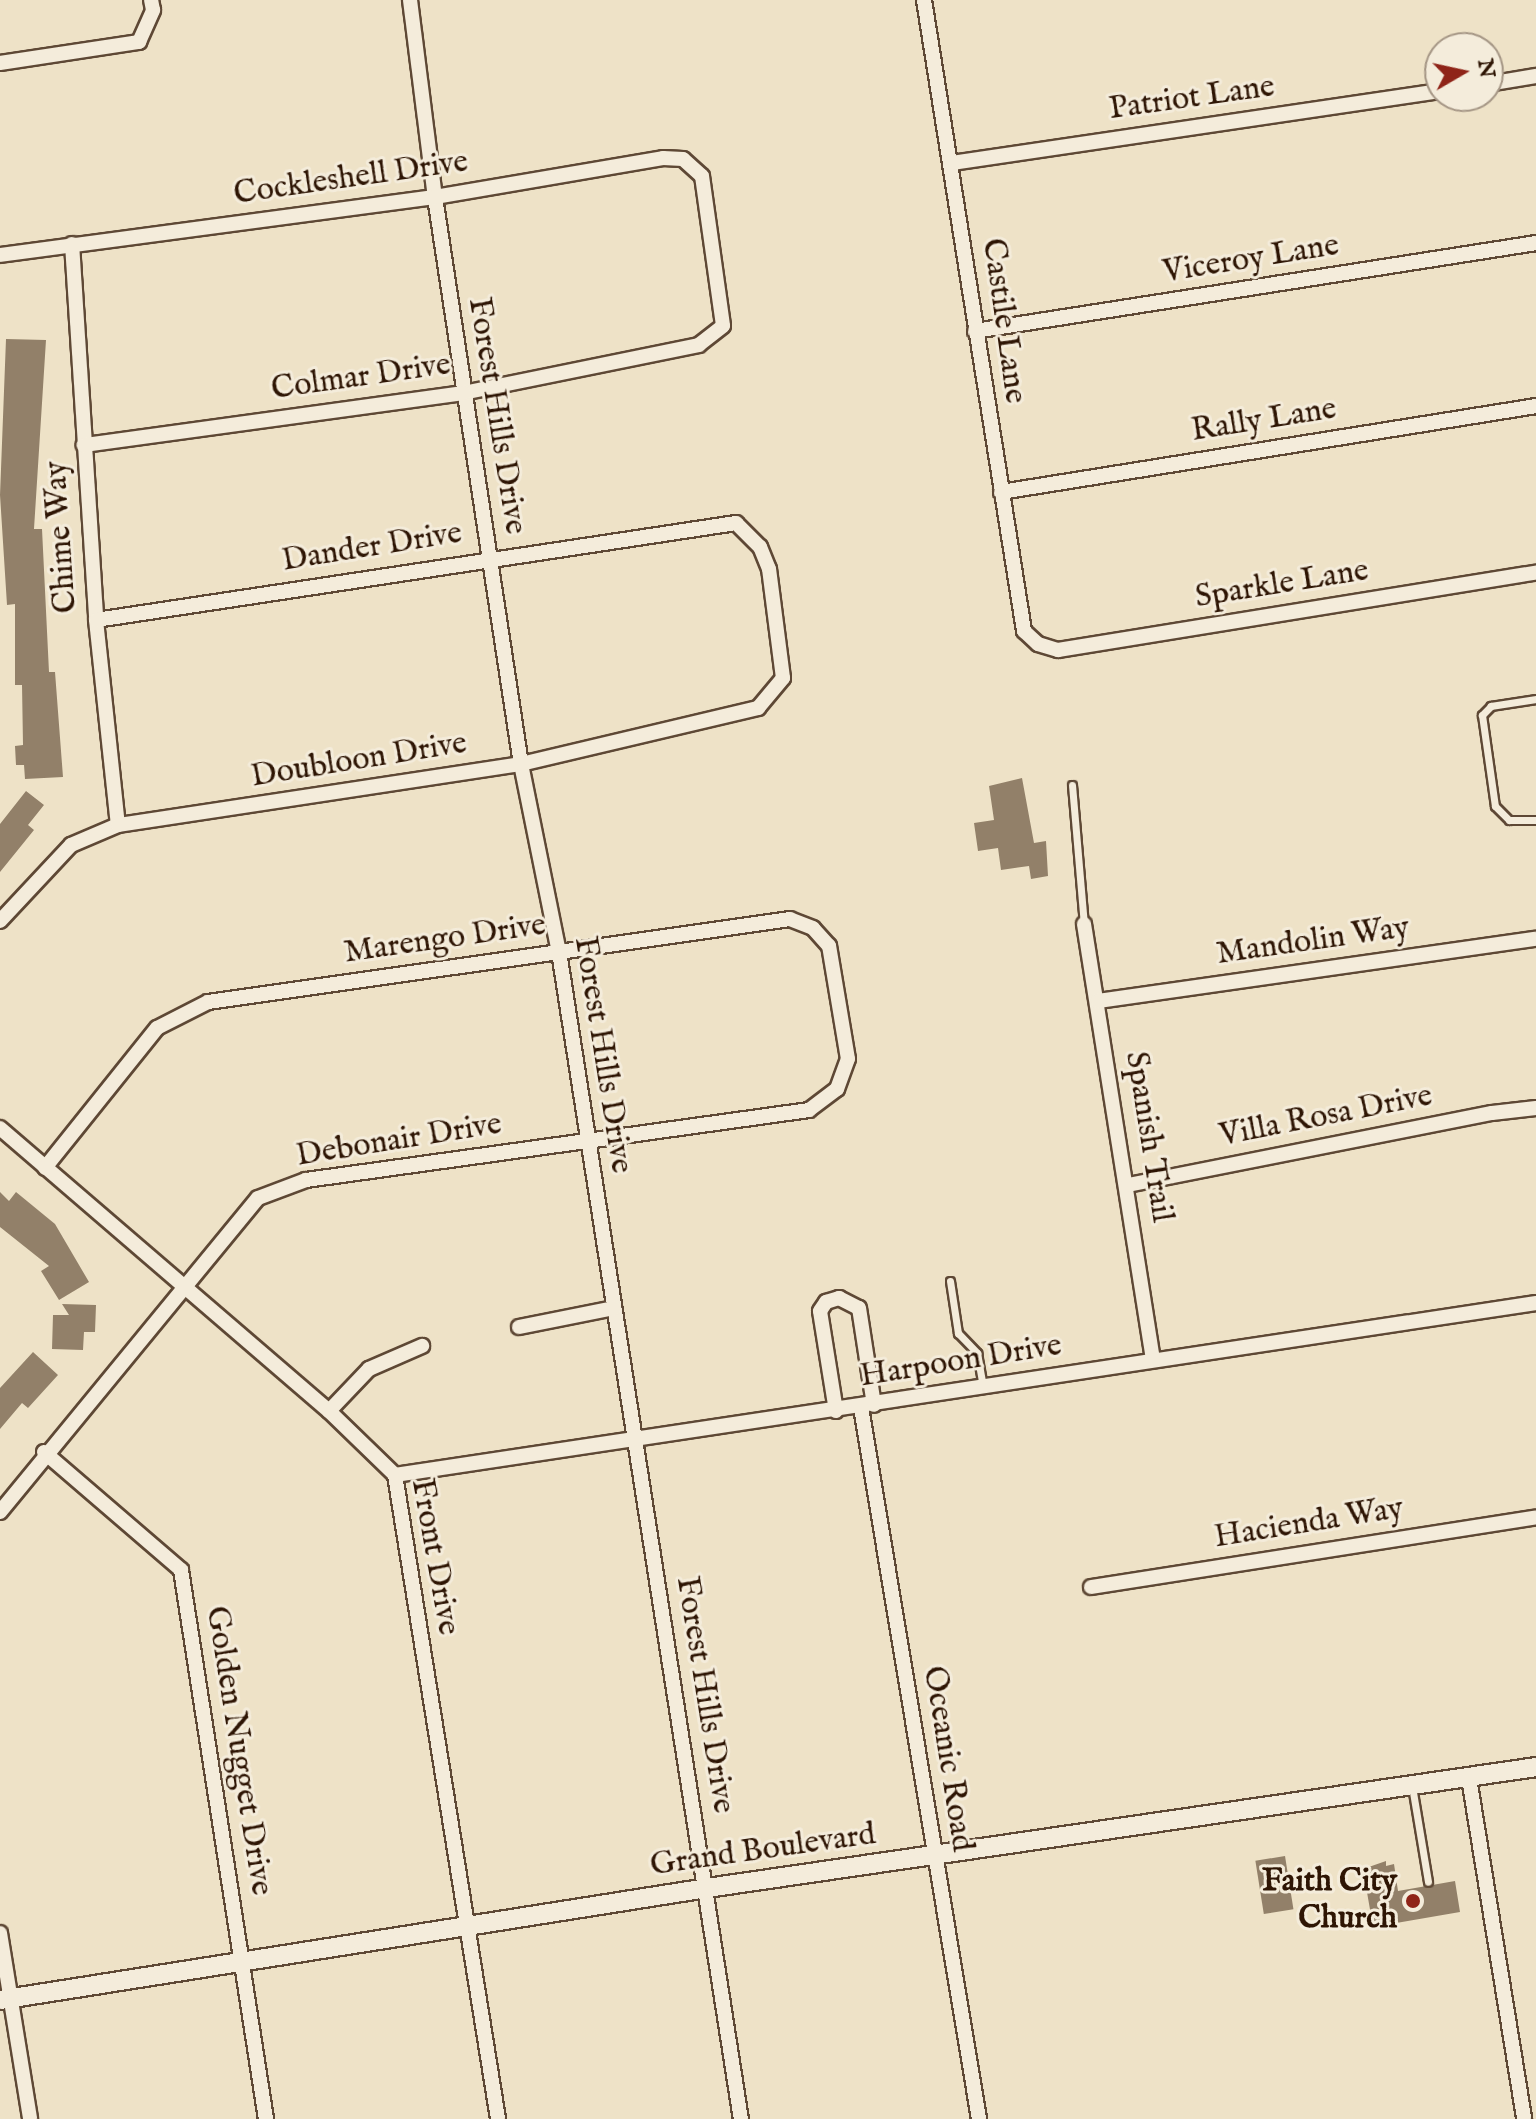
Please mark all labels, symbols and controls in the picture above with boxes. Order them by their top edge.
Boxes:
north arrow [1424,32,1504,112]
text: N [1470,57,1501,80]
street label: Patriot Lane [1107,68,1277,130]
street label: Cockleshell Drive [231,144,471,214]
street label: Viceroy Lane [1160,227,1342,293]
street label: Castile Lane [972,236,1034,406]
street label: Forest Hills Drive [458,295,534,537]
street label: Colmar Drive [269,346,453,410]
street label: Rally Lane [1189,391,1339,451]
street label: Chime Way [38,460,86,614]
street label: Dander Drive [279,515,465,581]
street label: Sparkle Lane [1193,552,1371,618]
street label: Doubloon Drive [248,725,470,797]
street label: Marengo Drive [342,907,548,973]
street label: Mandolin Way [1214,909,1412,975]
street label: Forest Hills Drive [564,934,640,1176]
street label: Spanish Trail [1116,1049,1180,1225]
street label: Villa Rosa Drive [1216,1078,1436,1156]
street label: Debonair Drive [294,1106,504,1176]
street label: Harpoon Drive [858,1327,1064,1397]
street label: Front Drive [401,1476,467,1638]
street label: Hacienda Way [1212,1490,1406,1558]
street label: Forest Hills Drive [666,1574,742,1816]
street label: Golden Nugget Drive [196,1604,280,1898]
street label: Oceanic Road [913,1664,981,1854]
street label: Grand Boulevard [648,1816,878,1886]
place label: Faith City Church [1262,1864,1397,1939]
marker: Faith City Church [1404,1892,1422,1910]

